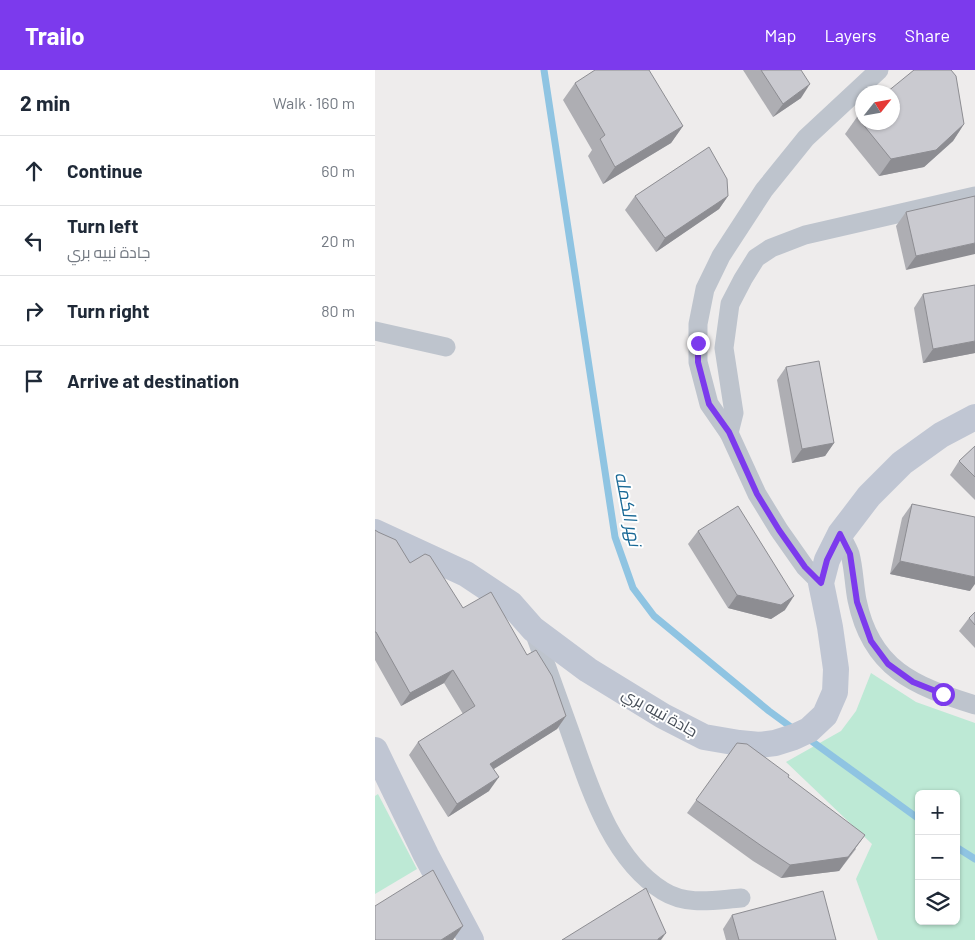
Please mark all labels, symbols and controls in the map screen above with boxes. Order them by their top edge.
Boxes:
text: Trailo [25,21,85,50]
text: Map [764,24,796,46]
text: Layers [824,24,877,46]
text: Share [905,24,950,46]
north arrow [855,85,900,130]
text: 2 min [20,90,70,115]
text: Walk · 160 m [273,93,355,112]
icon: ahead [20,157,48,185]
text: Continue [67,159,143,182]
text: 60 m [321,161,355,180]
text: Turn left [67,214,138,237]
icon: left [20,227,48,255]
text: 20 m [321,231,355,250]
text: جادة نبيه بري [67,242,150,261]
icon: right [20,297,48,325]
text: Turn right [67,299,149,322]
text: 80 m [321,301,355,320]
route end [687,332,710,355]
icon: arrive [20,367,48,395]
text: Arrive at destination [67,369,239,392]
water label: نهر الكمله [610,470,647,550]
street label: جادة نبيه بري [617,683,701,744]
route start [932,683,955,706]
map controls [915,790,960,925]
button: + [915,790,960,835]
button: − [915,835,960,880]
button: layers [915,880,960,925]

